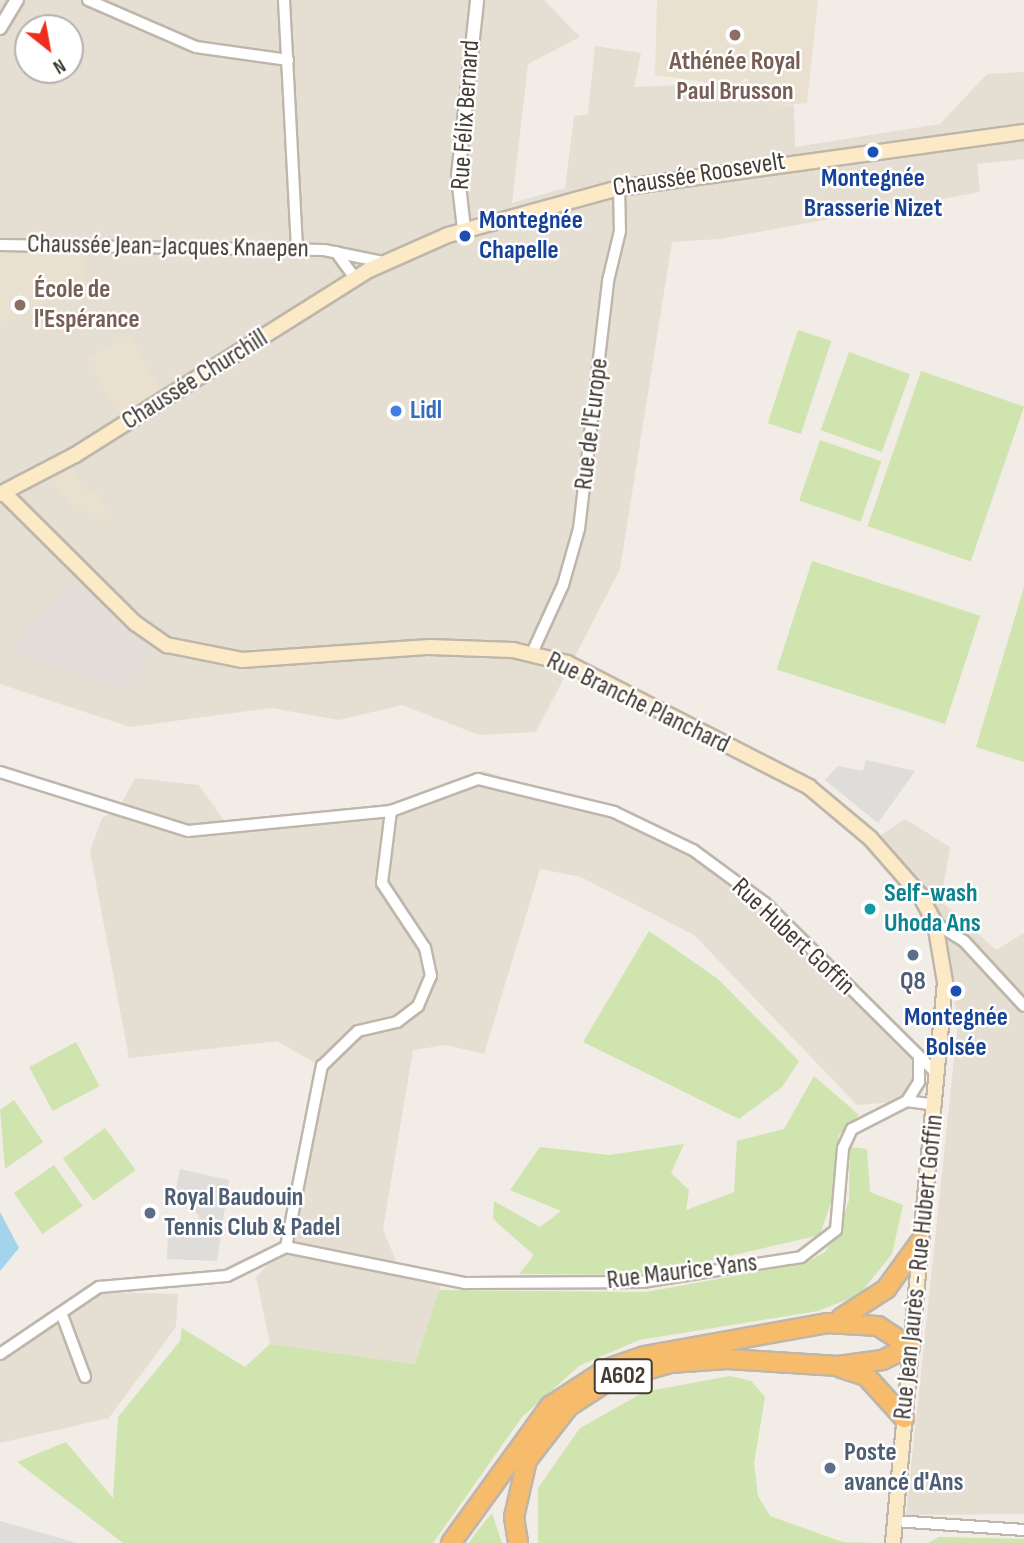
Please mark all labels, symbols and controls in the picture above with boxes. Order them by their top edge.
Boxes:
north arrow [14,14,84,84]
marker: Athénée Royal Paul Brusson [727,27,743,43]
street label: Rue Félix Bernard [445,39,487,191]
place label: Athénée Royal Paul Brusson [669,46,801,108]
text: N [49,53,69,78]
marker: Montegnée Brasserie Nizet [865,144,881,160]
street label: Chaussée Roosevelt [611,146,787,204]
place label: Montegnée Brasserie Nizet [804,163,942,224]
place label: Montegnée Chapelle [479,205,583,266]
marker: Montegnée Chapelle [457,228,473,244]
street label: Chaussée Jean-Jacques Knaepen [27,229,309,265]
place label: École de l'Espérance [34,274,139,336]
marker: École de l'Espérance [12,297,28,313]
street label: Chaussée Churchill [116,323,274,437]
street label: Rue de l'Europe [568,356,616,492]
place label: Lidl [410,395,442,427]
marker: Lidl [388,403,404,419]
street label: Rue Branche Planchard [541,645,735,761]
street label: Rue Hubert Goffin [725,872,861,1002]
place label: Self-wash Uhoda Ans [884,878,981,940]
marker: Self-wash Uhoda Ans [862,901,878,917]
marker: Q8 [905,947,921,963]
place label: Q8 [900,966,926,998]
marker: Montegnée Bolsée [948,983,964,999]
place label: Montegnée Bolsée [904,1002,1008,1064]
street label: Rue Jean Jaurès - Rue Hubert Goffin [887,1113,951,1421]
place label: Royal Baudouin Tennis Club & Padel [164,1182,340,1244]
marker: Royal Baudouin Tennis Club & Padel [142,1205,158,1221]
street label: Rue Maurice Yans [605,1247,759,1297]
road number: A602 [593,1356,653,1396]
place label: Poste avancé d'Ans [844,1437,964,1498]
marker: Poste avancé d'Ans [822,1460,838,1476]

